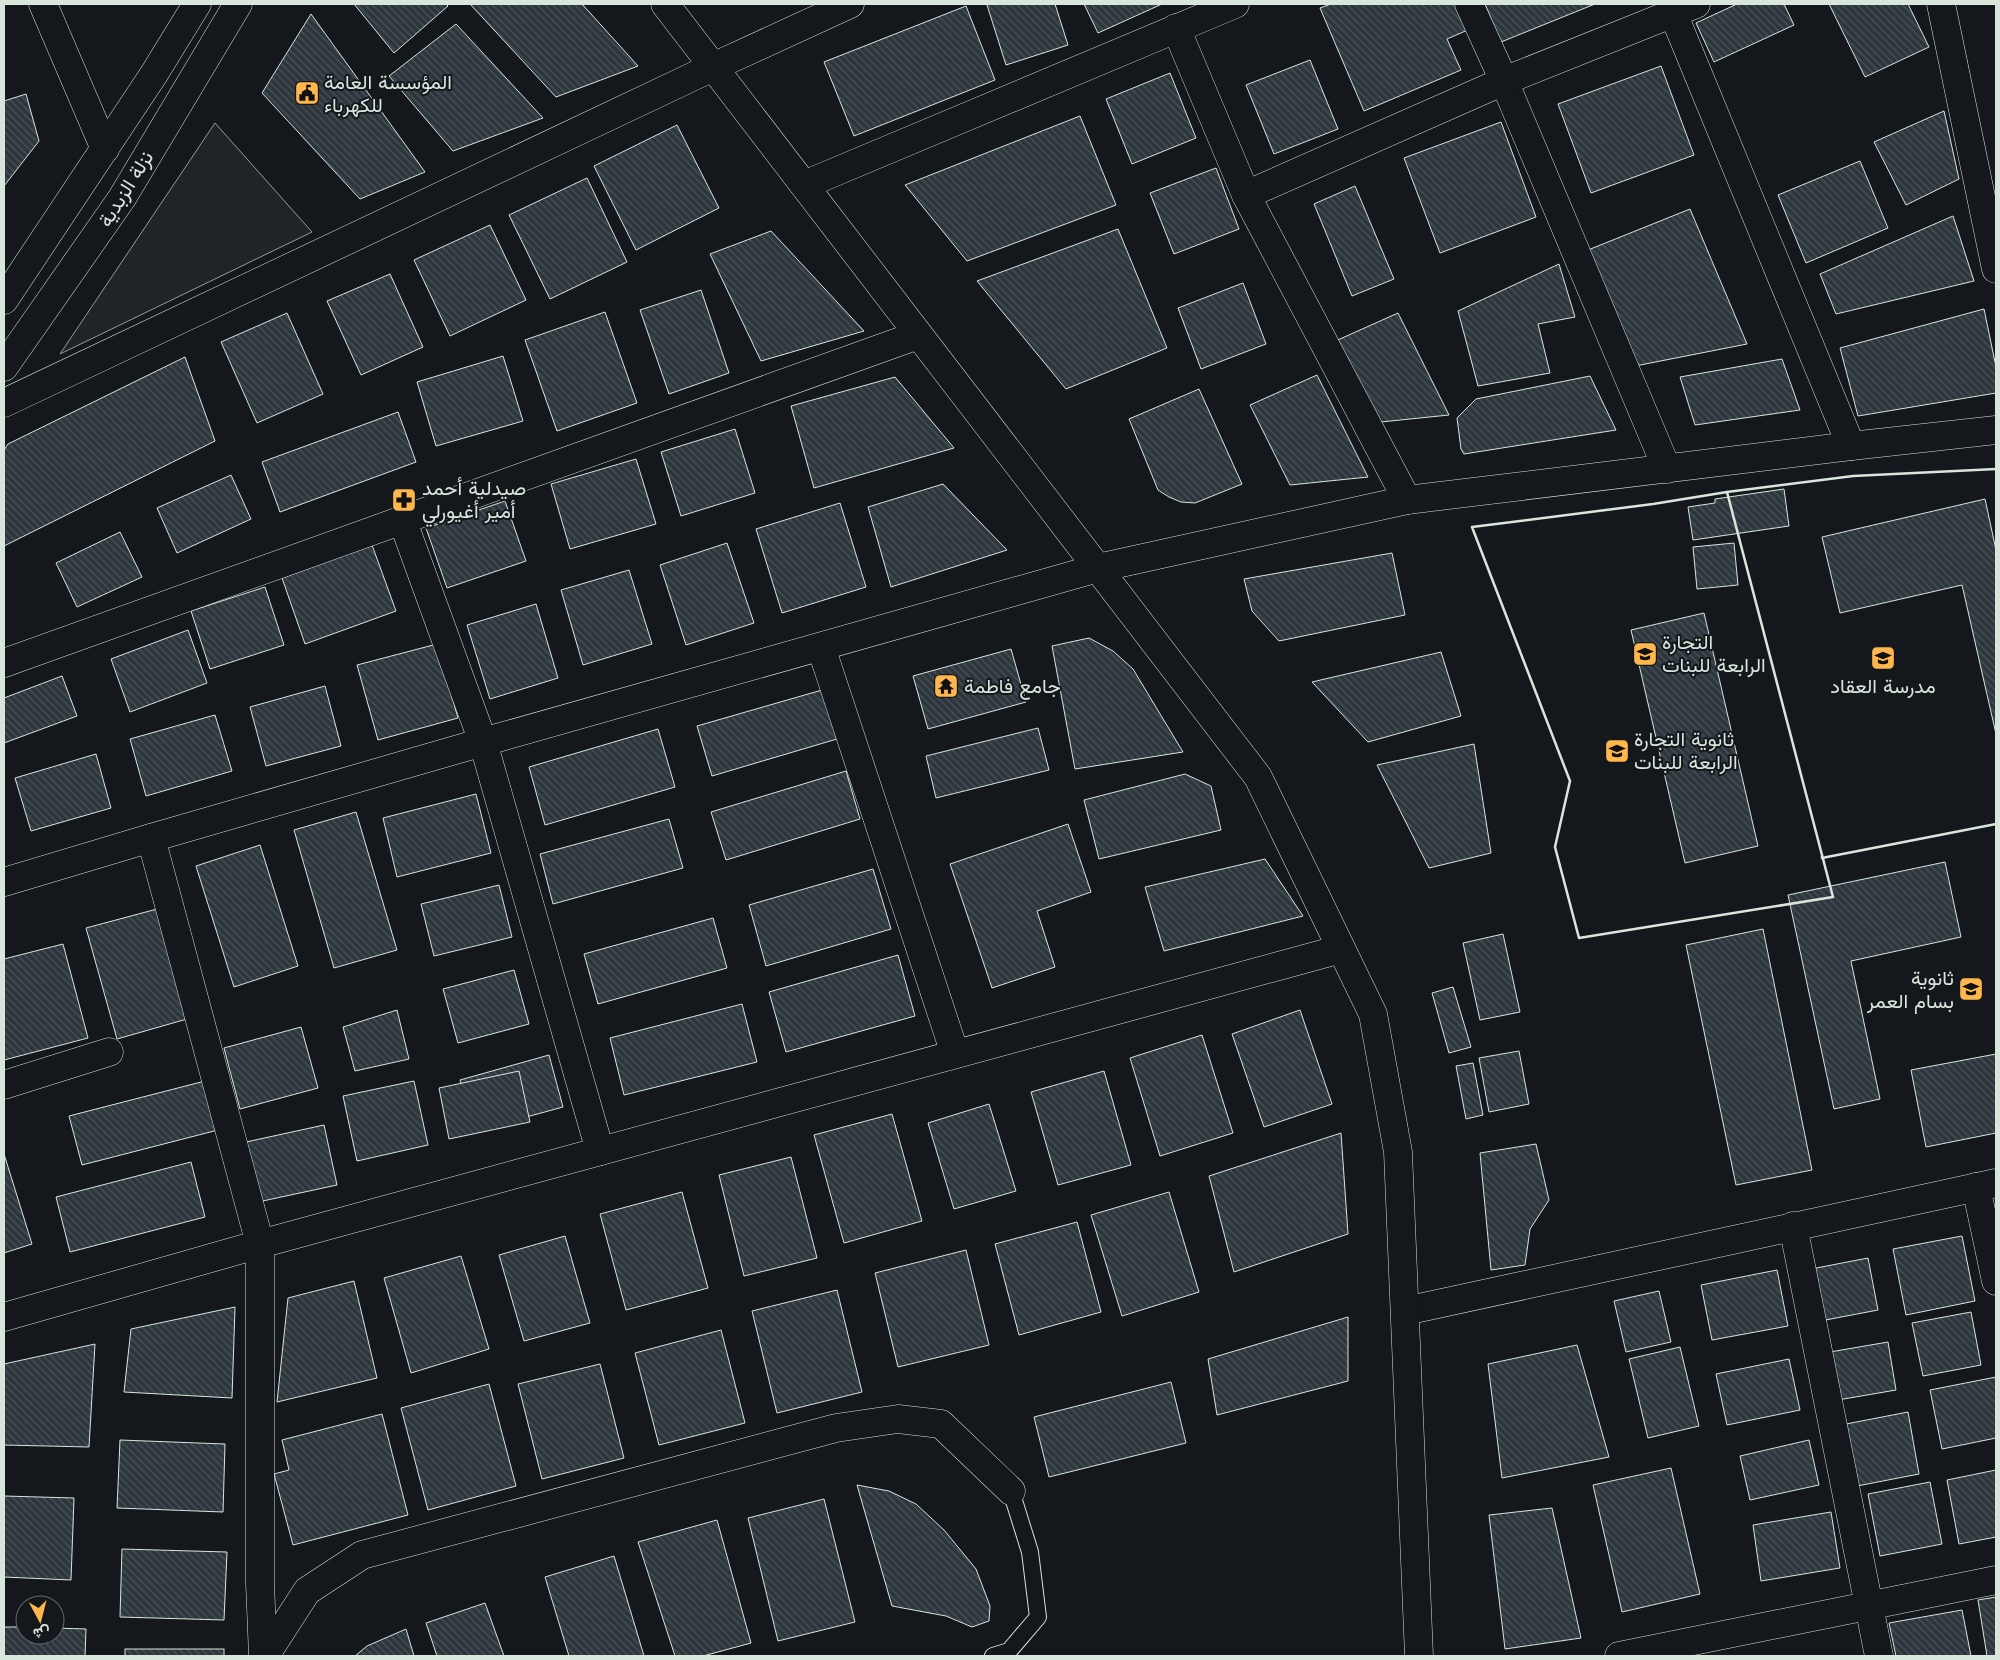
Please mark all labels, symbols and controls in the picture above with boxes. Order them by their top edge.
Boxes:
place label: المؤسسة العامة للكهرباء [324,68,452,120]
public building icon: المؤسسة العامة للكهرباء [294,80,320,106]
street label: نزلة الزبدية [91,145,161,233]
place label: صيدلية أحمد أمير أغيورلي [422,474,526,528]
pharmacy icon: صيدلية أحمد أمير أغيورلي [391,487,417,513]
place label: التجارة الرابعة للبنات [1662,628,1766,680]
school or university icon: التجارة الرابعة للبنات [1632,641,1658,667]
school or university icon: مدرسة العقاد [1870,645,1896,671]
place label: جامع فاطمة [964,672,1061,701]
place label: مدرسة العقاد [1830,672,1936,701]
temple icon: جامع فاطمة [933,673,959,699]
place label: ثانوية التجارة الرابعة للبنات [1634,725,1738,777]
school or university icon: ثانوية التجارة الرابعة للبنات [1604,738,1630,764]
place label: ثانوية بسام العمر [1866,964,1954,1016]
school or university icon: ثانوية بسام العمر [1958,976,1984,1002]
north arrow [15,1595,65,1645]
text: ش [32,1622,51,1644]

